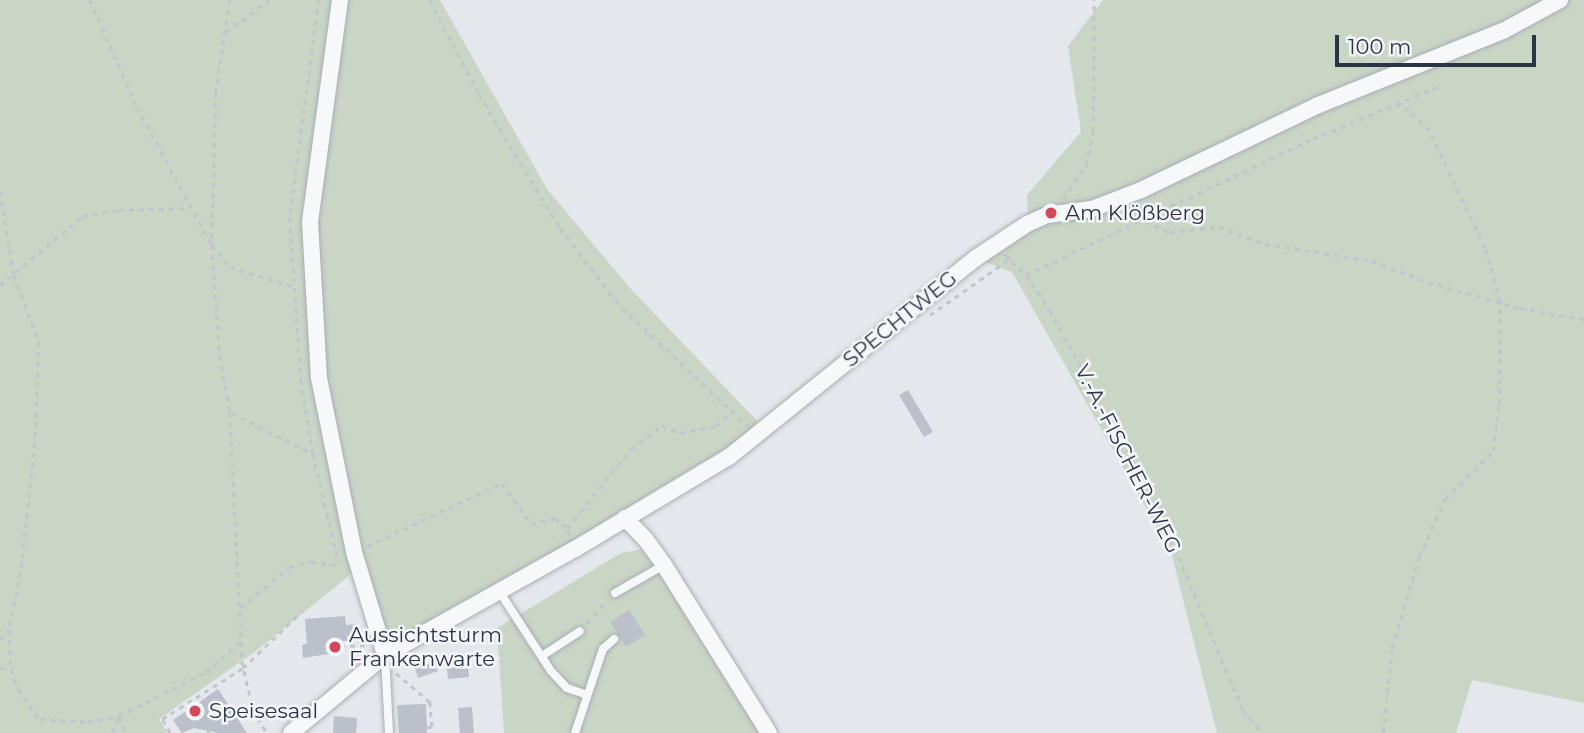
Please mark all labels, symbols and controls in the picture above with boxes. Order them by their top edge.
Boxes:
scale bar [1339,21,1540,65]
text: 100 m [1348,34,1411,59]
place label: Am Klößberg [1065,200,1205,226]
marker: Am Klößberg [1043,205,1059,221]
street label: SPECHTWEG [838,265,962,373]
street label: V.-A.-FISCHER-WEG [1069,360,1187,558]
place label: Aussichtsturm Frankenwarte [349,622,502,672]
marker: Aussichtsturm Frankenwarte [327,639,343,655]
place label: Speisesaal [209,698,318,724]
marker: Speisesaal [187,703,203,719]

